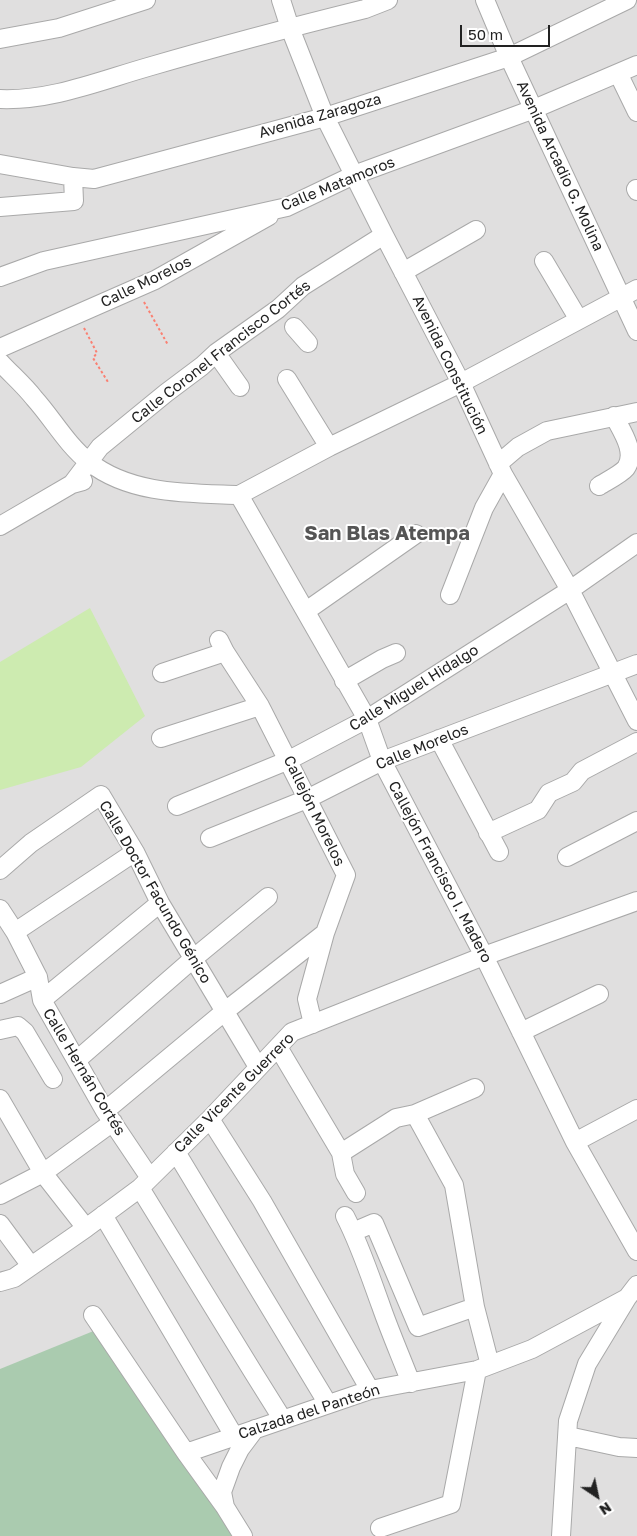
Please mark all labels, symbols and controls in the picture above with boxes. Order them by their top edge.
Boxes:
scale bar [462,15,552,47]
text: 50 m [468,25,503,43]
street label: Avenida Arcadio G. Molina [513,78,607,254]
street label: Avenida Zaragoza [257,90,383,142]
street label: Calle Matamoros [278,153,398,215]
street label: Calle Morelos [98,252,194,312]
street label: Calle Coronel Francisco Cortés [128,276,314,428]
street label: Avenida Constitución [408,293,492,437]
district label: San Blas Atempa [304,522,470,546]
street label: Calle Miguel Hidalgo [346,641,482,735]
street label: Calle Morelos [373,720,471,774]
street label: Callejón Morelos [279,753,349,869]
street label: Callejón Francisco I. Madero [384,778,496,966]
street label: Calle Doctor Facundo Génico [95,797,215,987]
street label: Calle Hernán Cortés [39,1005,129,1139]
street label: Calle Vicente Guerrero [170,1029,298,1157]
street label: Calzada del Panteón [236,1381,382,1443]
north arrow [572,1471,622,1521]
text: N [597,1499,615,1519]

